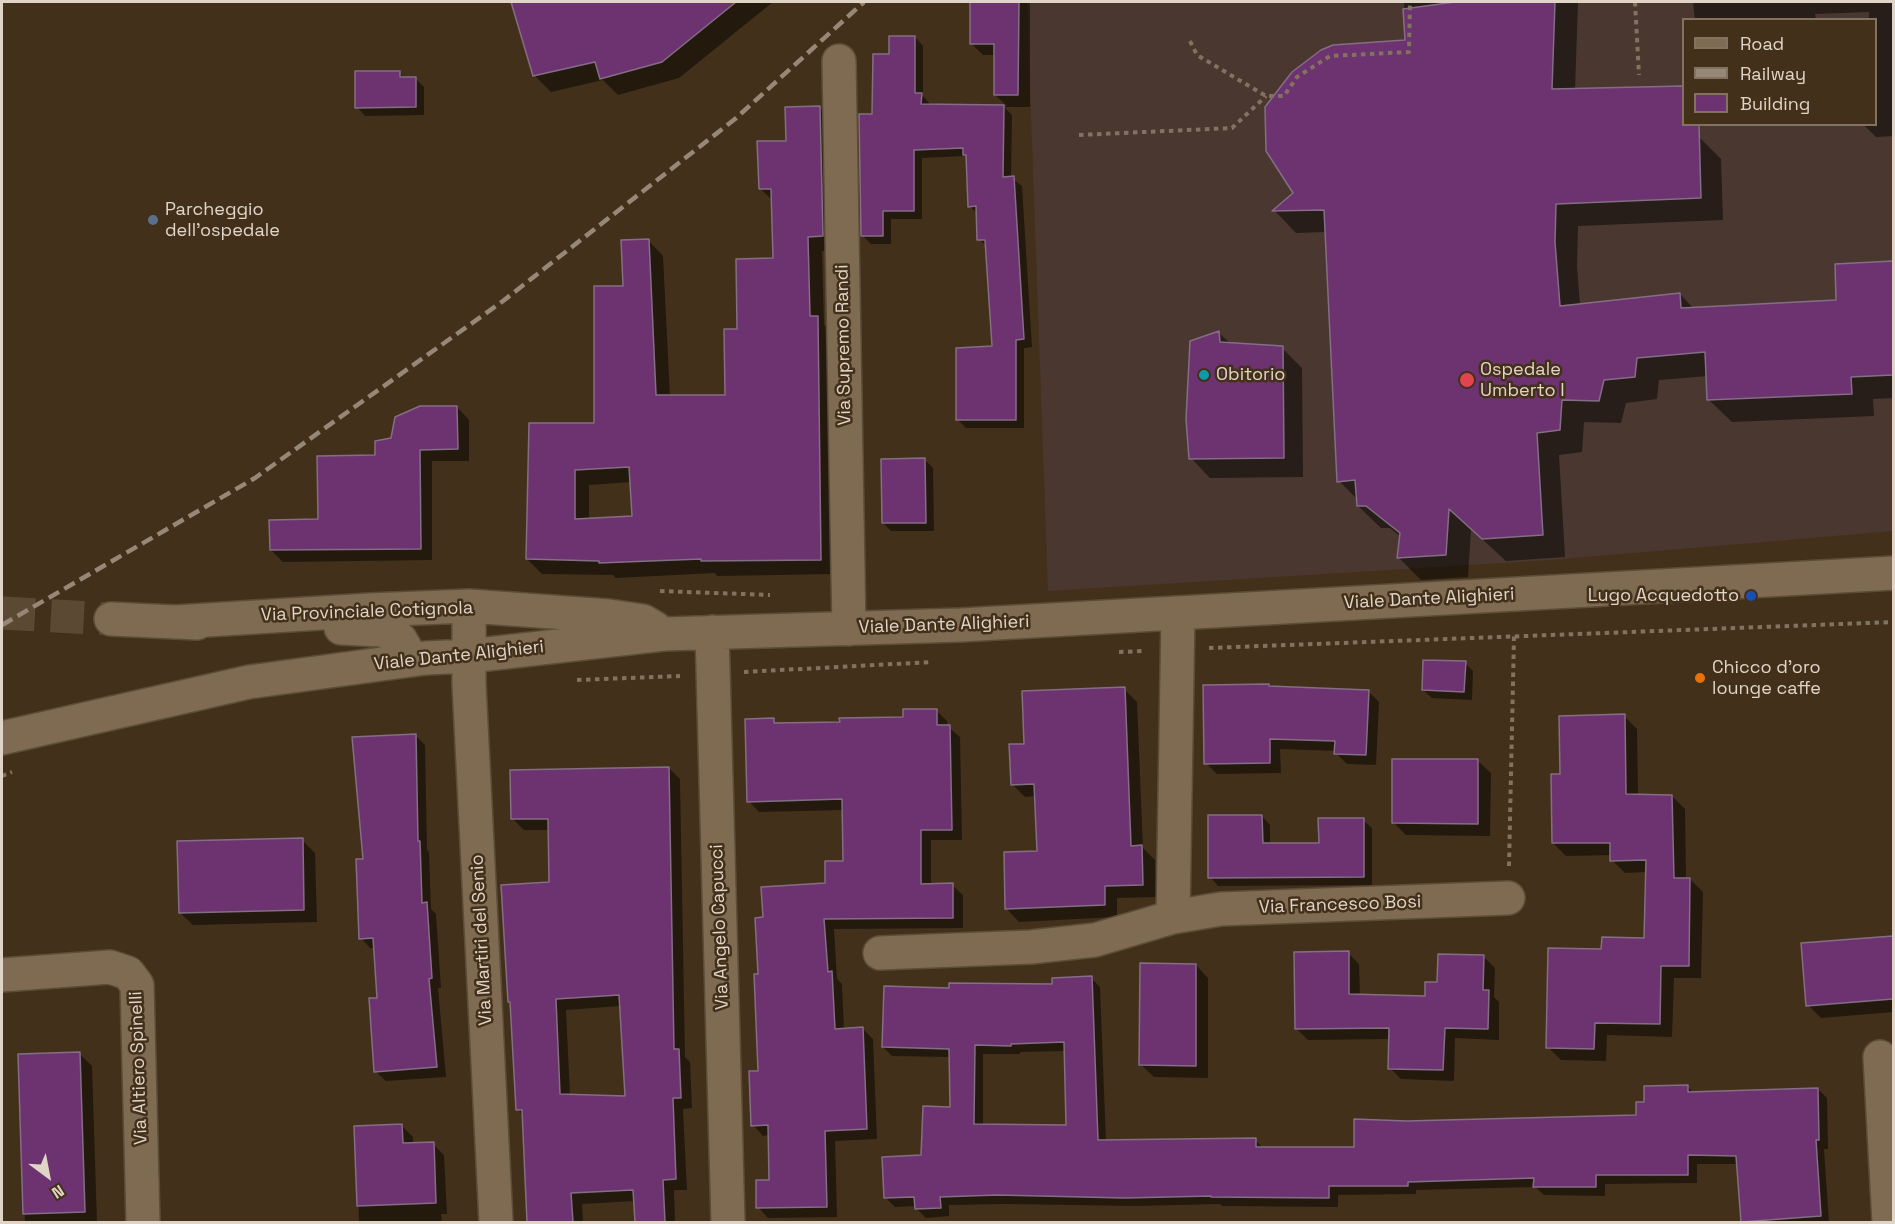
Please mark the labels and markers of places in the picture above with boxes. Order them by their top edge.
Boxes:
place label: Parcheggio dell'ospedale [165,199,280,242]
marker: Parcheggio dell'ospedale [146,213,160,227]
place label: Ospedale Umberto I [1480,359,1565,401]
place label: Obitorio [1216,364,1285,386]
marker: Obitorio [1197,368,1211,382]
marker: Ospedale Umberto I [1458,371,1476,389]
place label: Lugo Acquedotto [1588,585,1739,607]
marker: Lugo Acquedotto [1744,589,1758,603]
place label: Chicco d'oro lounge caffe [1712,657,1821,700]
marker: Chicco d'oro lounge caffe [1693,671,1707,685]

